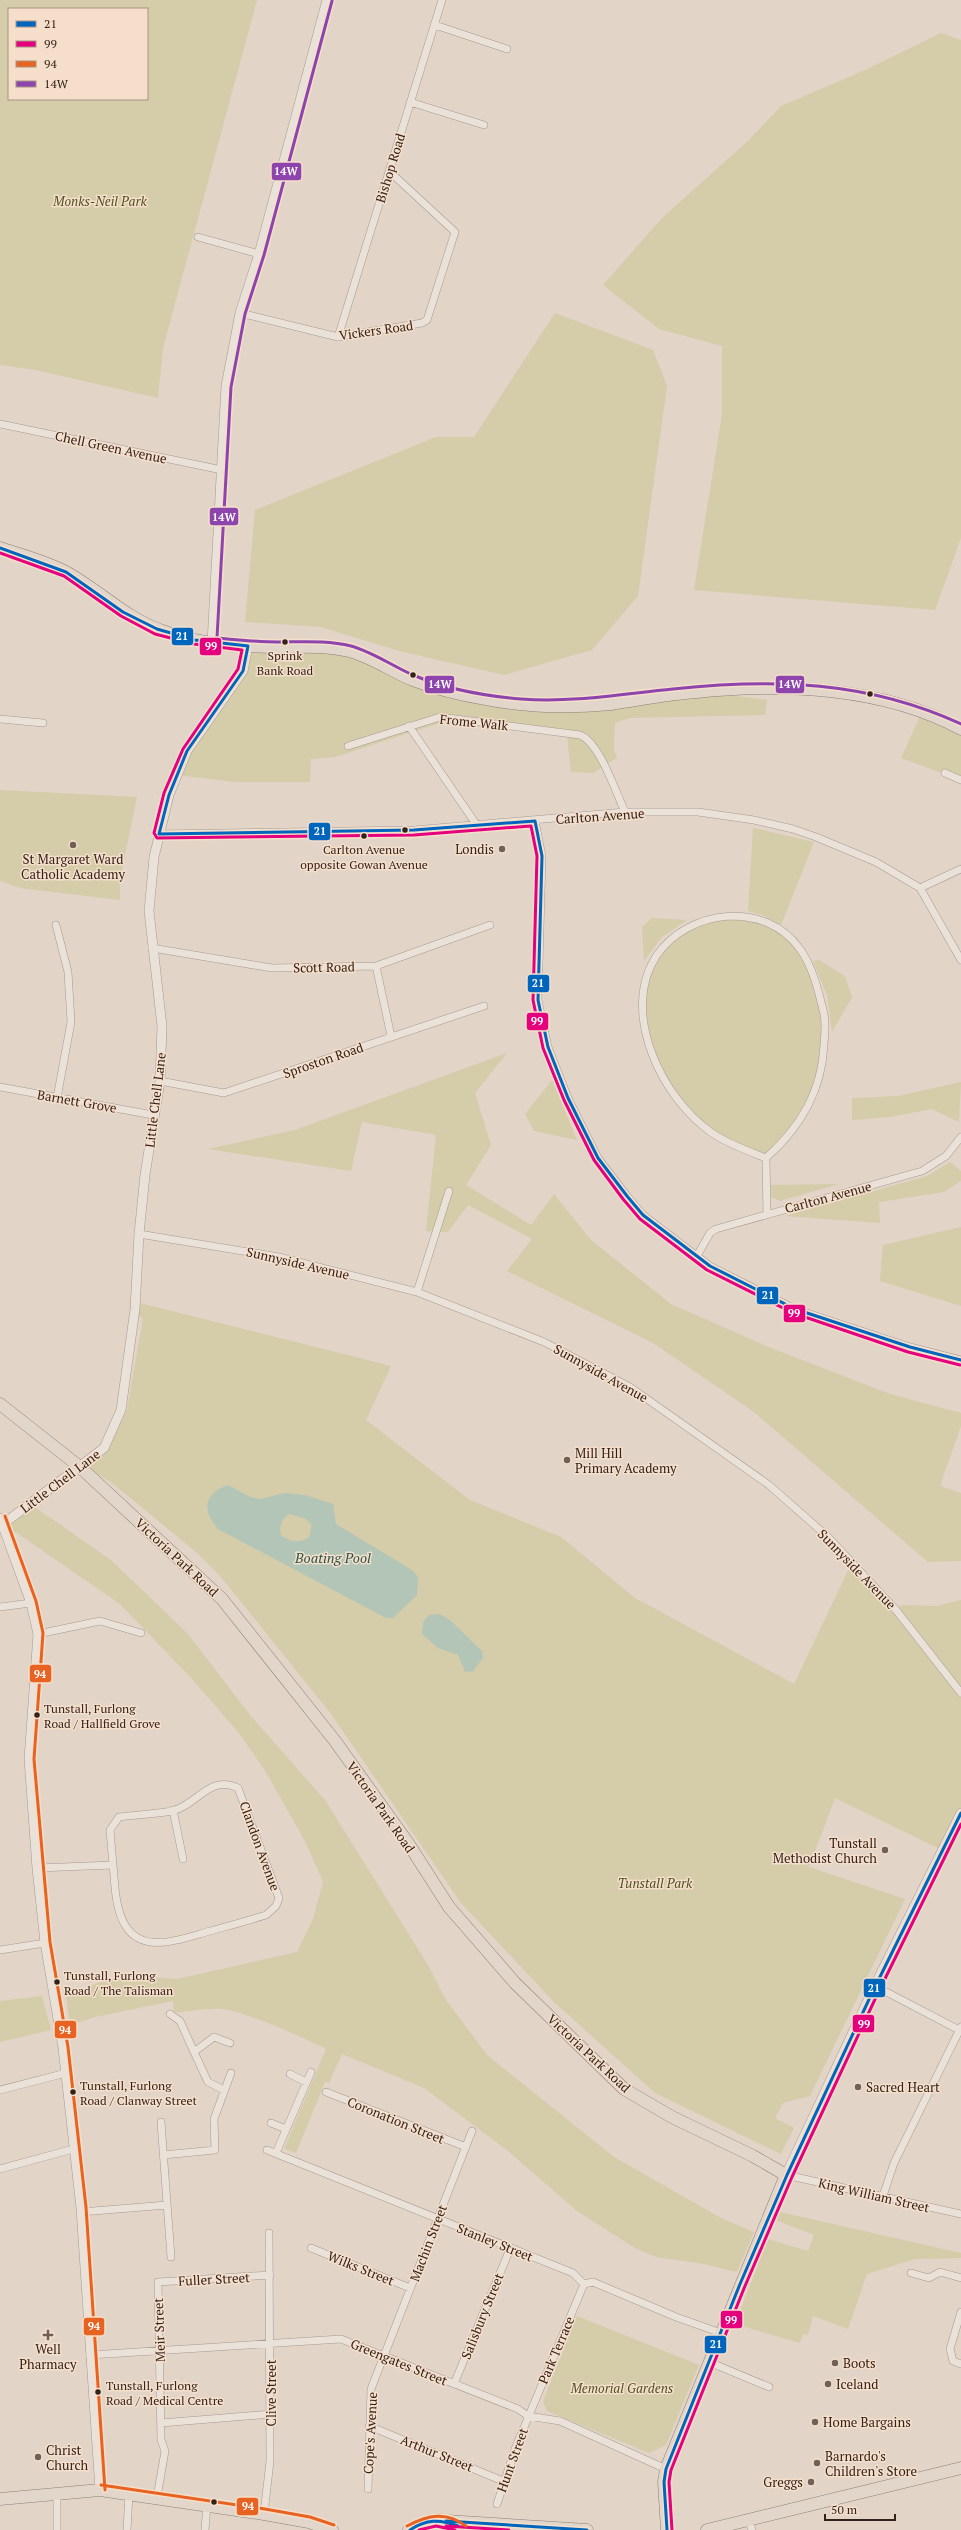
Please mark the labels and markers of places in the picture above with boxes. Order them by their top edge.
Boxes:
marker: Sprink Bank Road [280,637,290,647]
place label: Sprink Bank Road [257,648,314,678]
unlabelled marker [408,670,418,680]
unlabelled marker [865,689,875,699]
unlabelled marker [400,825,410,835]
marker: Carlton Avenue opposite Gowan Avenue [359,831,369,841]
marker: St Margaret Ward Catholic Academy [68,840,78,850]
place label: Londis [455,840,494,858]
place label: Carlton Avenue opposite Gowan Avenue [300,842,428,872]
marker: Londis [497,844,507,854]
place label: St Margaret Ward Catholic Academy [21,850,125,883]
place label: Mill Hill Primary Academy [575,1444,677,1477]
marker: Mill Hill Primary Academy [562,1455,572,1465]
place label: Tunstall, Furlong Road / Hallfield Grove [44,1701,160,1731]
marker: Tunstall, Furlong Road / Hallfield Grove [32,1710,42,1720]
place label: Tunstall Methodist Church [773,1834,877,1867]
marker: Tunstall Methodist Church [880,1845,890,1855]
place label: Tunstall, Furlong Road / The Talisman [64,1968,173,1998]
marker: Tunstall, Furlong Road / The Talisman [52,1977,62,1987]
place label: Tunstall, Furlong Road / Clanway Street [80,2078,198,2108]
place label: Sacred Heart [866,2078,940,2096]
marker: Sacred Heart [853,2082,863,2092]
marker: Tunstall, Furlong Road / Clanway Street [68,2087,78,2097]
marker: Well Pharmacy [43,2330,53,2340]
place label: Well Pharmacy [19,2340,77,2373]
place label: Boots [843,2354,876,2372]
marker: Boots [830,2358,840,2368]
place label: Iceland [836,2375,878,2393]
place label: Tunstall, Furlong Road / Medical Centre [106,2378,223,2408]
marker: Iceland [823,2379,833,2389]
marker: Tunstall, Furlong Road / Medical Centre [93,2387,103,2397]
place label: Home Bargains [823,2413,911,2431]
marker: Home Bargains [810,2417,820,2427]
place label: Christ Church [46,2441,89,2474]
place label: Barnardo's Children's Store [825,2447,917,2480]
marker: Christ Church [33,2452,43,2462]
marker: Barnardo's Children's Store [812,2458,822,2468]
place label: Greggs [763,2473,803,2491]
marker: Greggs [806,2477,816,2487]
unlabelled marker [209,2497,219,2507]

